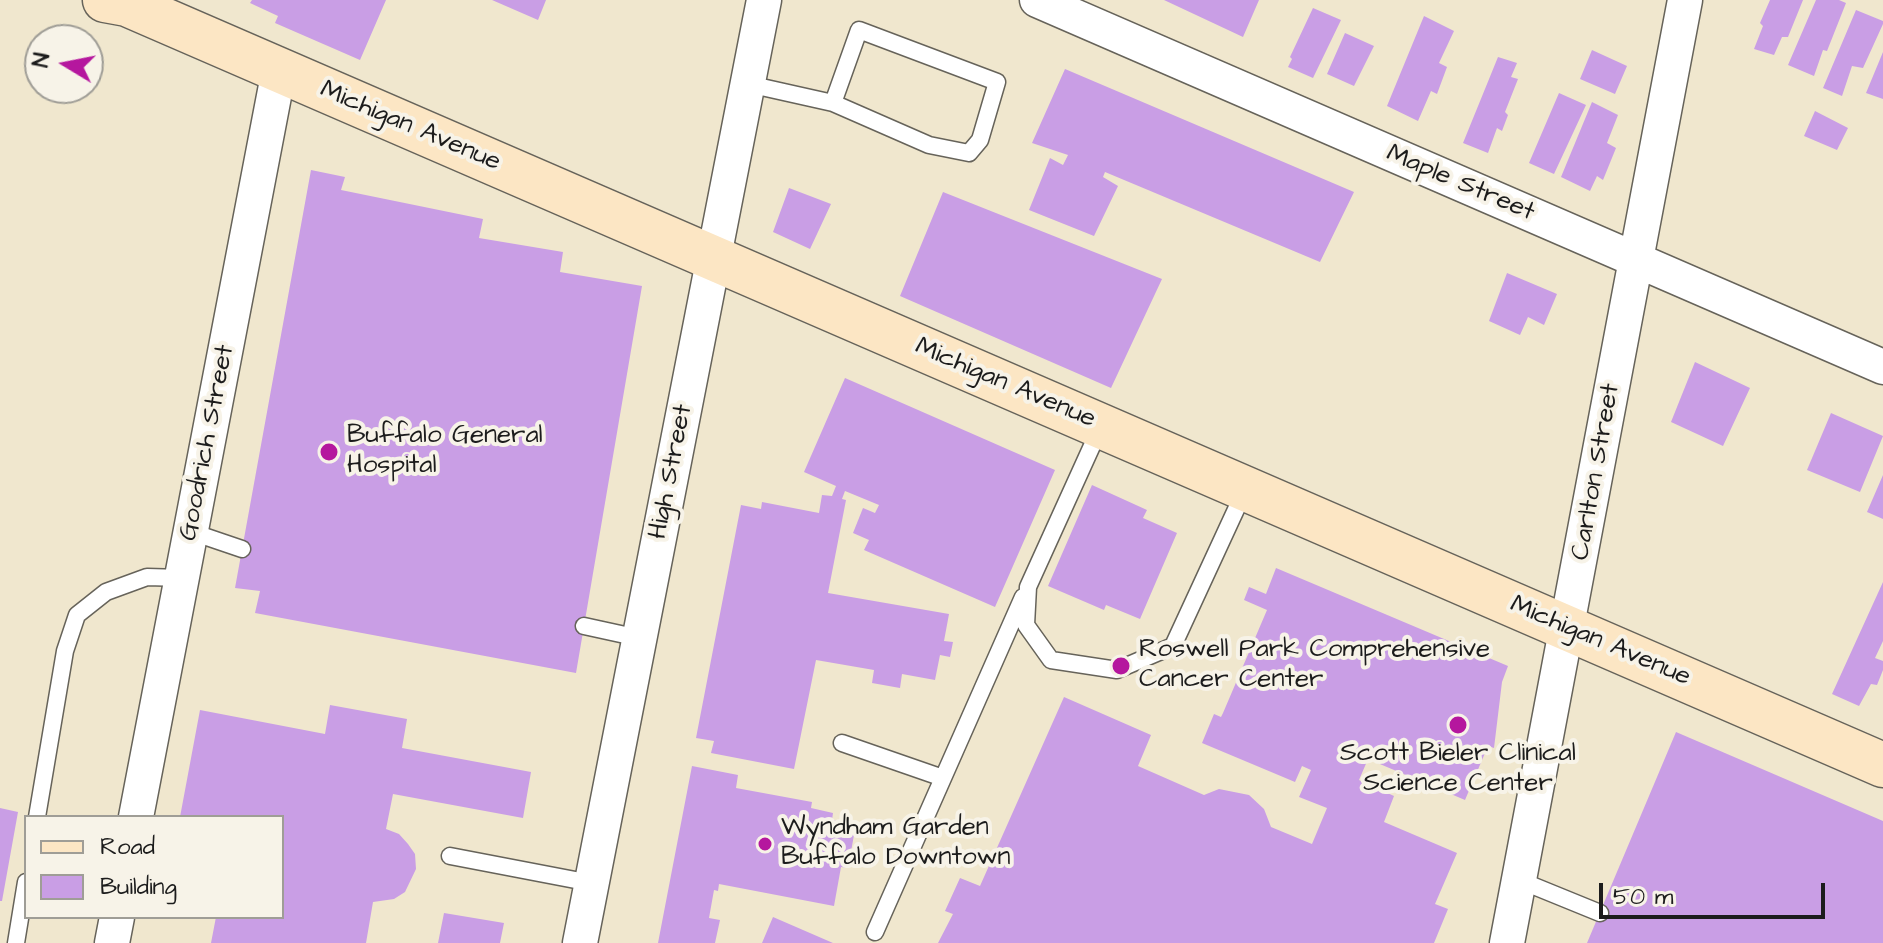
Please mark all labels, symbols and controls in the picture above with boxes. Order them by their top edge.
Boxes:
north arrow [24,24,104,104]
text: N [25,51,58,70]
street label: Michigan Avenue [315,75,505,179]
street label: Maple Street [1381,139,1539,229]
street label: Michigan Avenue [910,332,1100,436]
street label: Goodrich Street [174,342,242,544]
street label: Carlton Street [1566,381,1628,563]
street label: High Street [644,402,700,542]
place label: Buffalo General Hospital [347,421,543,482]
marker: Buffalo General Hospital [318,441,340,463]
street label: Michigan Avenue [1505,590,1695,694]
place label: Roswell Park Comprehensive Cancer Center [1139,635,1490,696]
marker: Roswell Park Comprehensive Cancer Center [1110,655,1132,677]
marker: Scott Bieler Clinical Science Center [1447,714,1469,736]
place label: Scott Bieler Clinical Science Center [1340,739,1576,800]
place label: Wyndham Garden Buffalo Downtown [781,813,1011,874]
legend [24,815,284,919]
text: Road [100,830,155,864]
marker: Wyndham Garden Buffalo Downtown [756,835,774,853]
scale bar [1603,867,1829,917]
text: Building [100,870,177,904]
text: 50 m [1613,880,1673,914]

